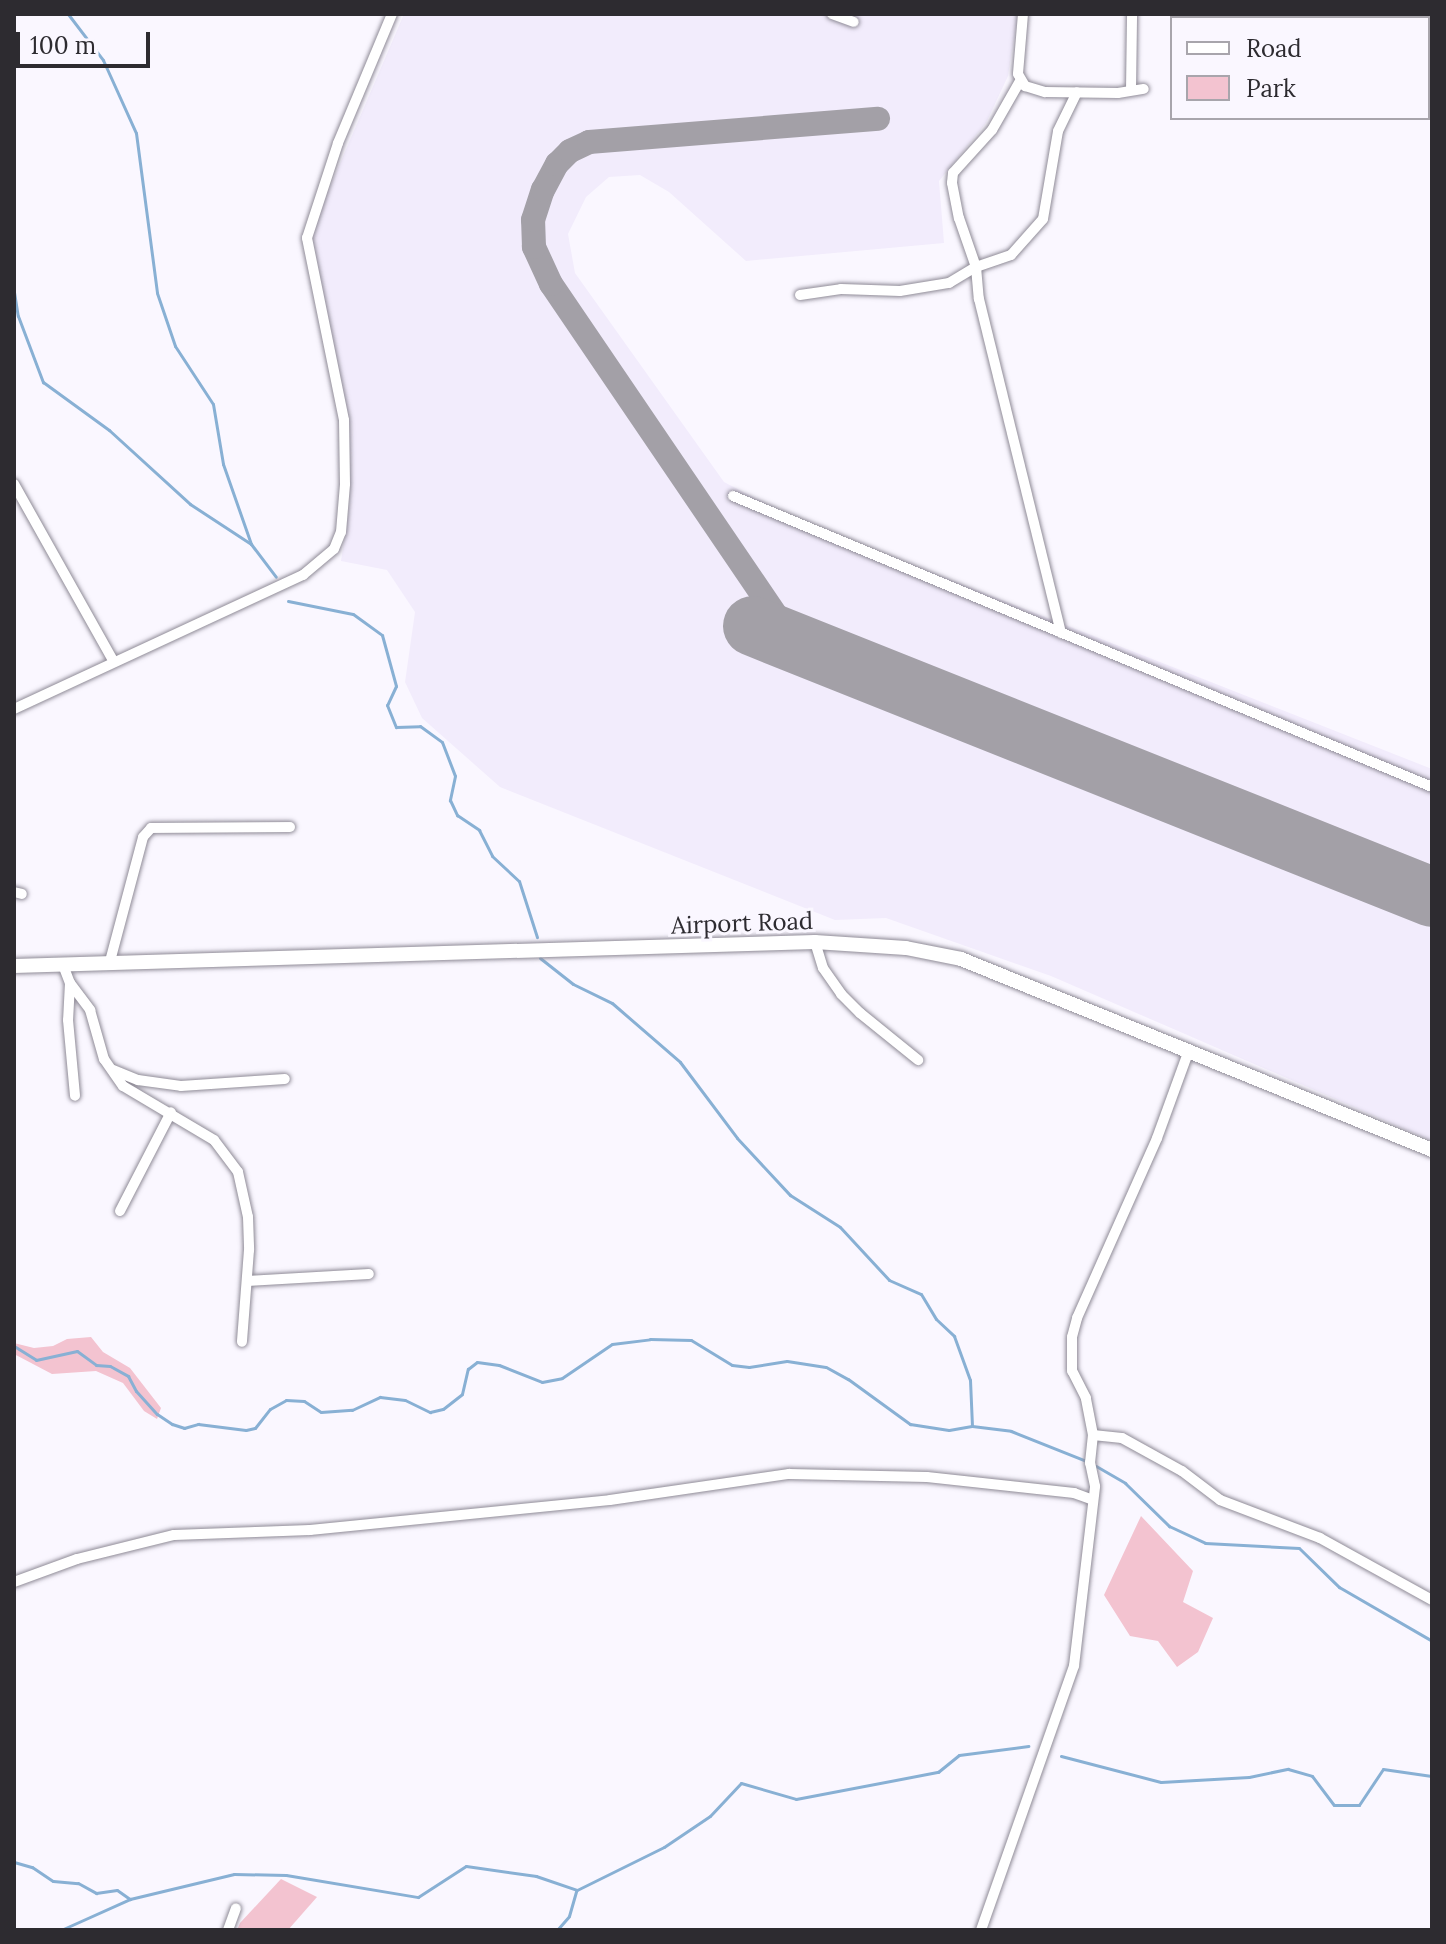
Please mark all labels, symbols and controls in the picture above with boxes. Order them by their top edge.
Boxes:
scale bar [20,16,154,66]
legend [1170,16,1430,120]
text: 100 m [30,30,96,61]
text: Road [1246,33,1302,64]
text: Park [1246,73,1296,104]
street label: Airport Road [670,906,814,940]

